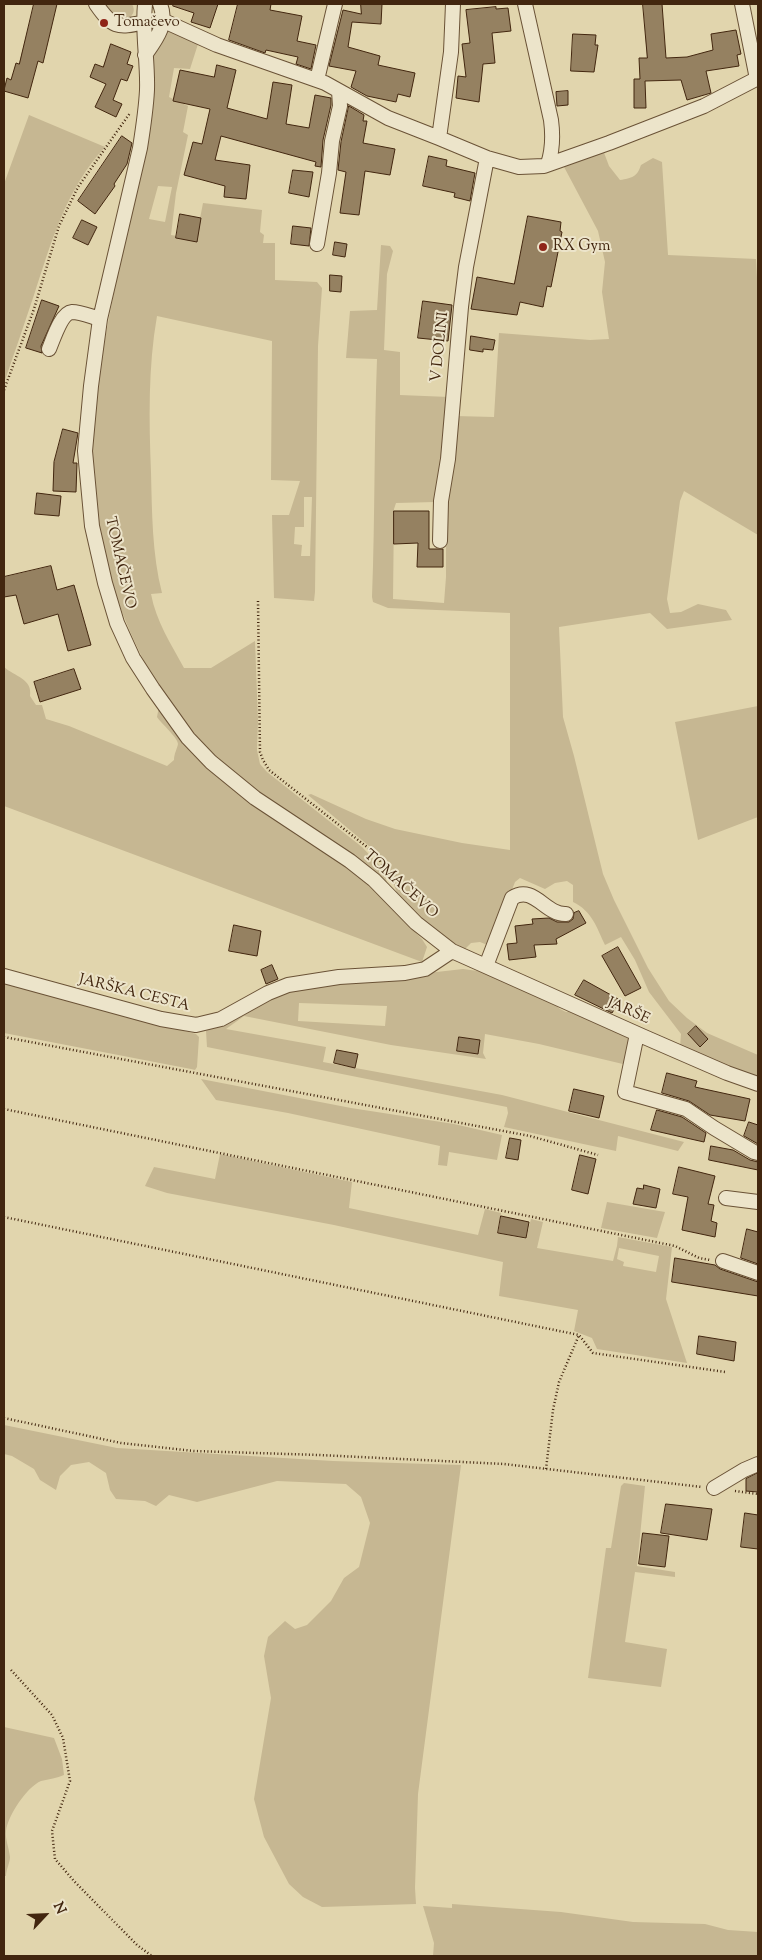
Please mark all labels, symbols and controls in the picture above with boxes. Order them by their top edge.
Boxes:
place label: Tomačevo [114,14,180,32]
marker: Tomačevo [98,17,110,29]
place label: RX Gym [553,238,610,256]
marker: RX Gym [537,241,549,253]
street label: V DOLINI [428,311,454,383]
street label: TOMAČEVO [100,515,138,611]
street label: TOMAČEVO [359,847,441,923]
street label: JARŠKA CESTA [77,972,191,1016]
street label: JARŠE [604,995,652,1029]
north arrow [20,1890,70,1940]
text: N [47,1899,70,1918]

